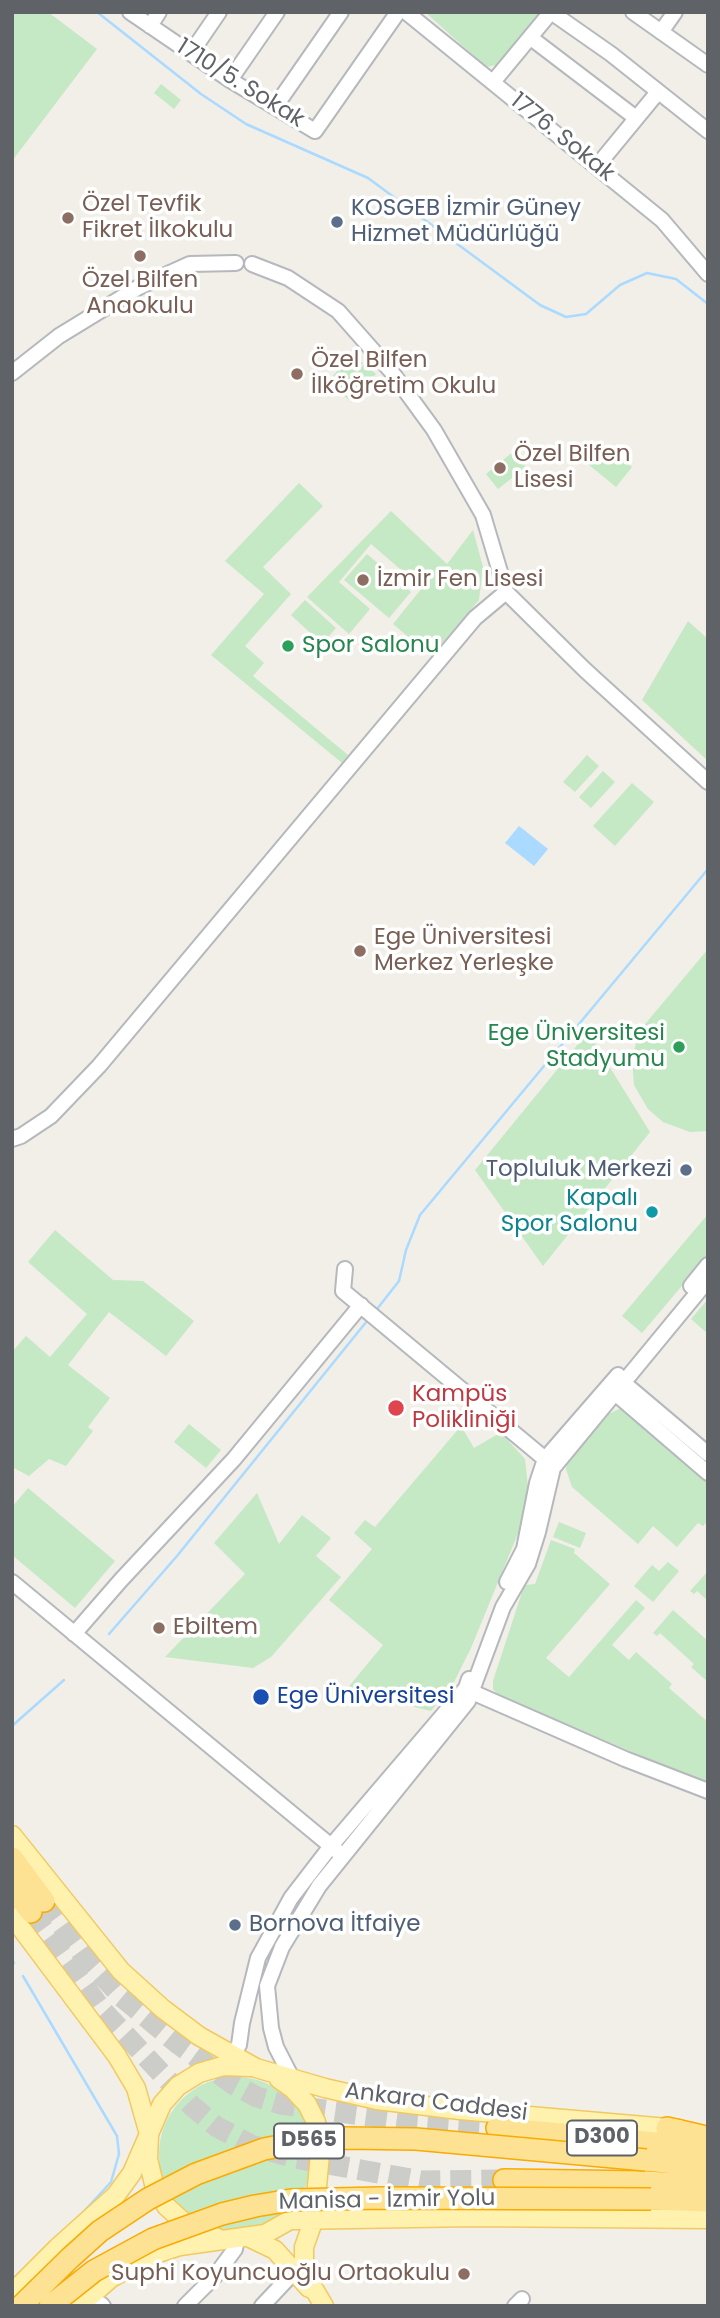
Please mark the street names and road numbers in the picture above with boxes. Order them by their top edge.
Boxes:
street label: 1710/5. Sokak [171,34,309,134]
street label: 1776. Sokak [505,88,619,188]
street label: Ankara Caddesi [343,2078,529,2128]
road number: D300 [567,2120,637,2156]
road number: D565 [274,2124,344,2158]
street label: Manisa - İzmir Yolu [278,2185,496,2217]

